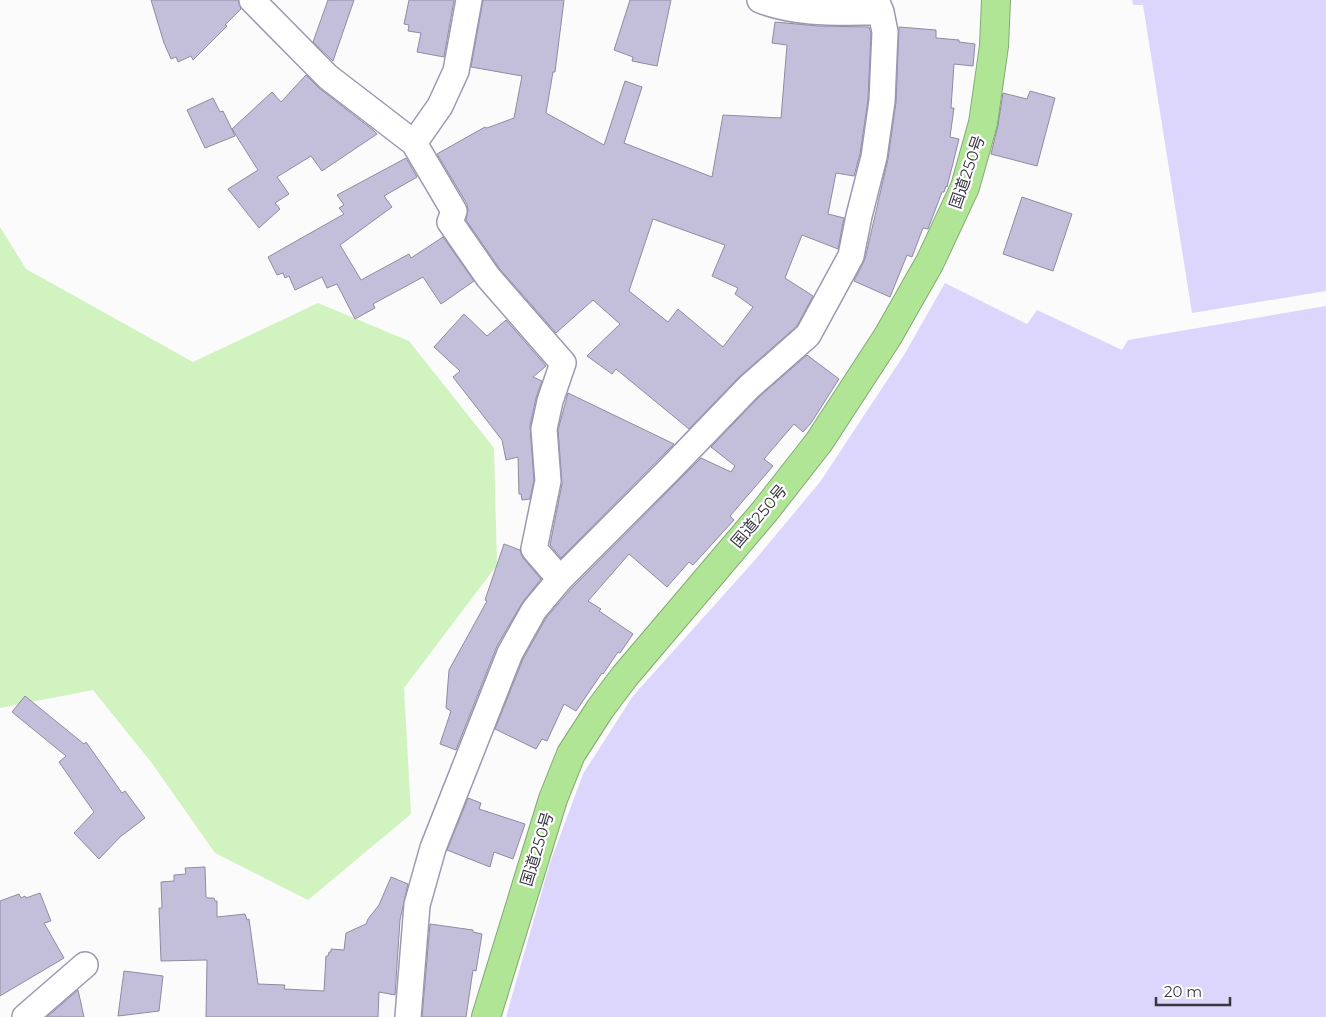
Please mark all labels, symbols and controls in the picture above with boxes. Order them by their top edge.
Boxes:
street label: 国道250号 [946,133,988,211]
street label: 国道250号 [727,480,791,552]
street label: 国道250号 [517,810,557,888]
scale bar [1156,974,1230,1006]
text: 20 m [1164,982,1202,1001]

